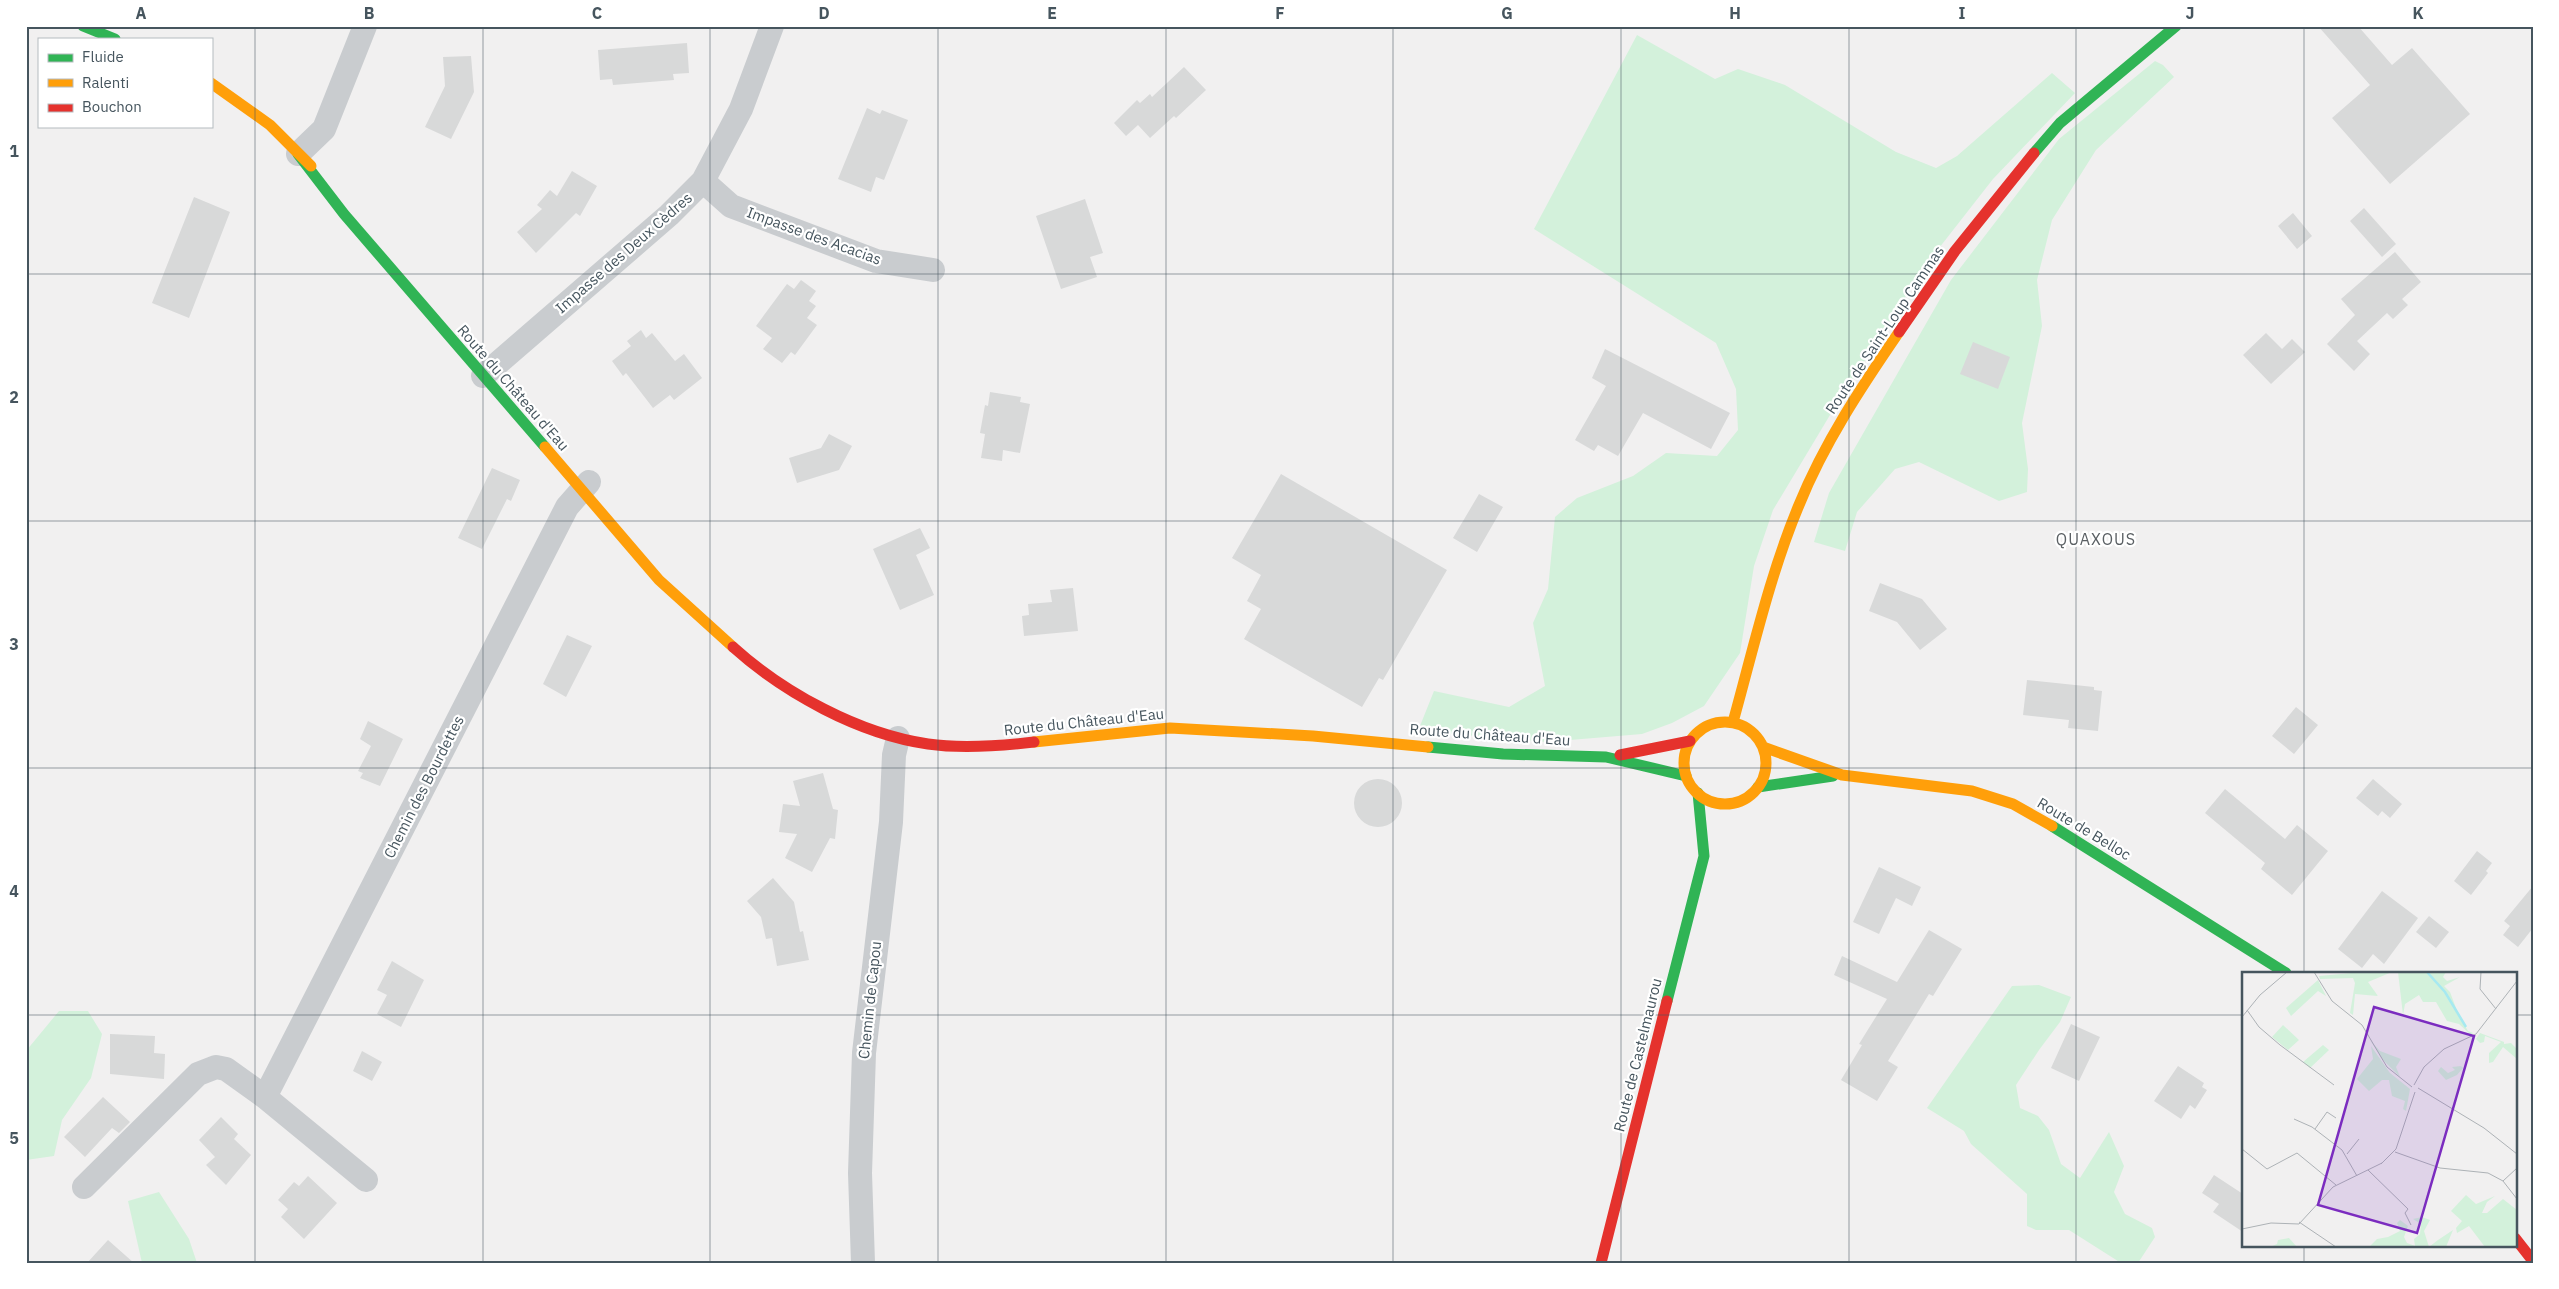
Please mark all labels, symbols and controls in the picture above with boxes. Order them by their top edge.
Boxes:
text: A [136,3,147,23]
text: B [364,3,375,23]
text: C [592,3,602,23]
text: D [818,3,830,23]
text: E [1047,3,1057,23]
text: F [1275,3,1285,23]
text: G [1501,3,1513,23]
text: H [1729,3,1741,23]
text: I [1959,3,1966,23]
text: J [2186,3,2194,23]
text: K [2412,3,2424,23]
legend [38,38,212,128]
text: Fluide [82,47,124,66]
text: Ralenti [82,73,129,92]
text: Bouchon [82,97,142,116]
text: 1 [9,141,19,161]
street label: Impasse des Deux Cèdres [551,188,696,317]
street label: Impasse des Acacias [744,202,884,269]
street label: Route de Saint-Loup Cammas [1821,242,1948,418]
street label: Route du Château d'Eau [453,321,573,455]
text: 2 [9,387,19,407]
district label: QUAXOUS [2056,529,2136,549]
text: 3 [9,634,19,654]
street label: Route du Château d'Eau [1003,704,1165,739]
street label: Chemin des Bourdettes [379,712,468,861]
street label: Route du Château d'Eau [1409,719,1571,750]
street label: Route de Belloc [2034,793,2135,864]
text: 4 [9,881,19,901]
street label: Chemin de Capou [854,940,885,1060]
inset map [2242,972,2516,1246]
street label: Route de Castelmaurou [1609,976,1666,1134]
text: 5 [9,1128,19,1148]

